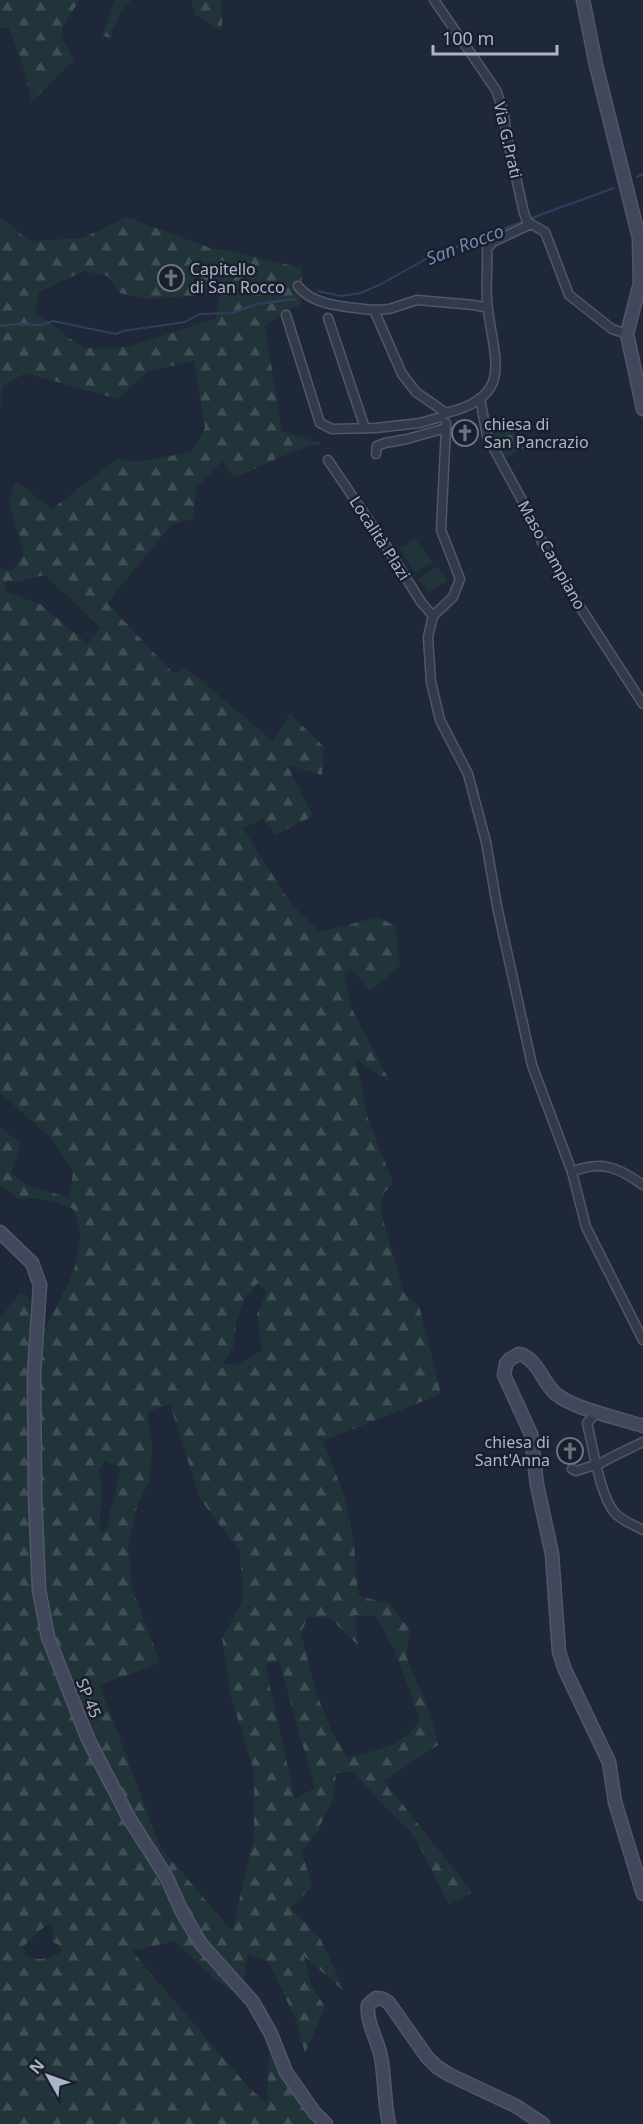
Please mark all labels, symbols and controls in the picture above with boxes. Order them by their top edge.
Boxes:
scale bar [433,18,558,56]
text: 100 m [442,26,494,50]
street label: Via G.Prati [489,100,527,180]
water label: San Rocco [422,218,507,270]
place label: Capitello di San Rocco [190,258,285,298]
church icon: Capitello di San Rocco [156,263,186,293]
place label: chiesa di San Pancrazio [484,413,589,453]
church icon: chiesa di San Pancrazio [450,418,480,448]
street label: Località Plazi [345,492,415,584]
street label: Maso Campiano [513,497,591,613]
place label: chiesa di Sant'Anna [475,1431,550,1471]
church icon: chiesa di Sant'Anna [555,1436,585,1466]
street label: SP 45 [71,1675,107,1721]
north arrow [18,2046,78,2106]
text: N [24,2054,49,2078]

